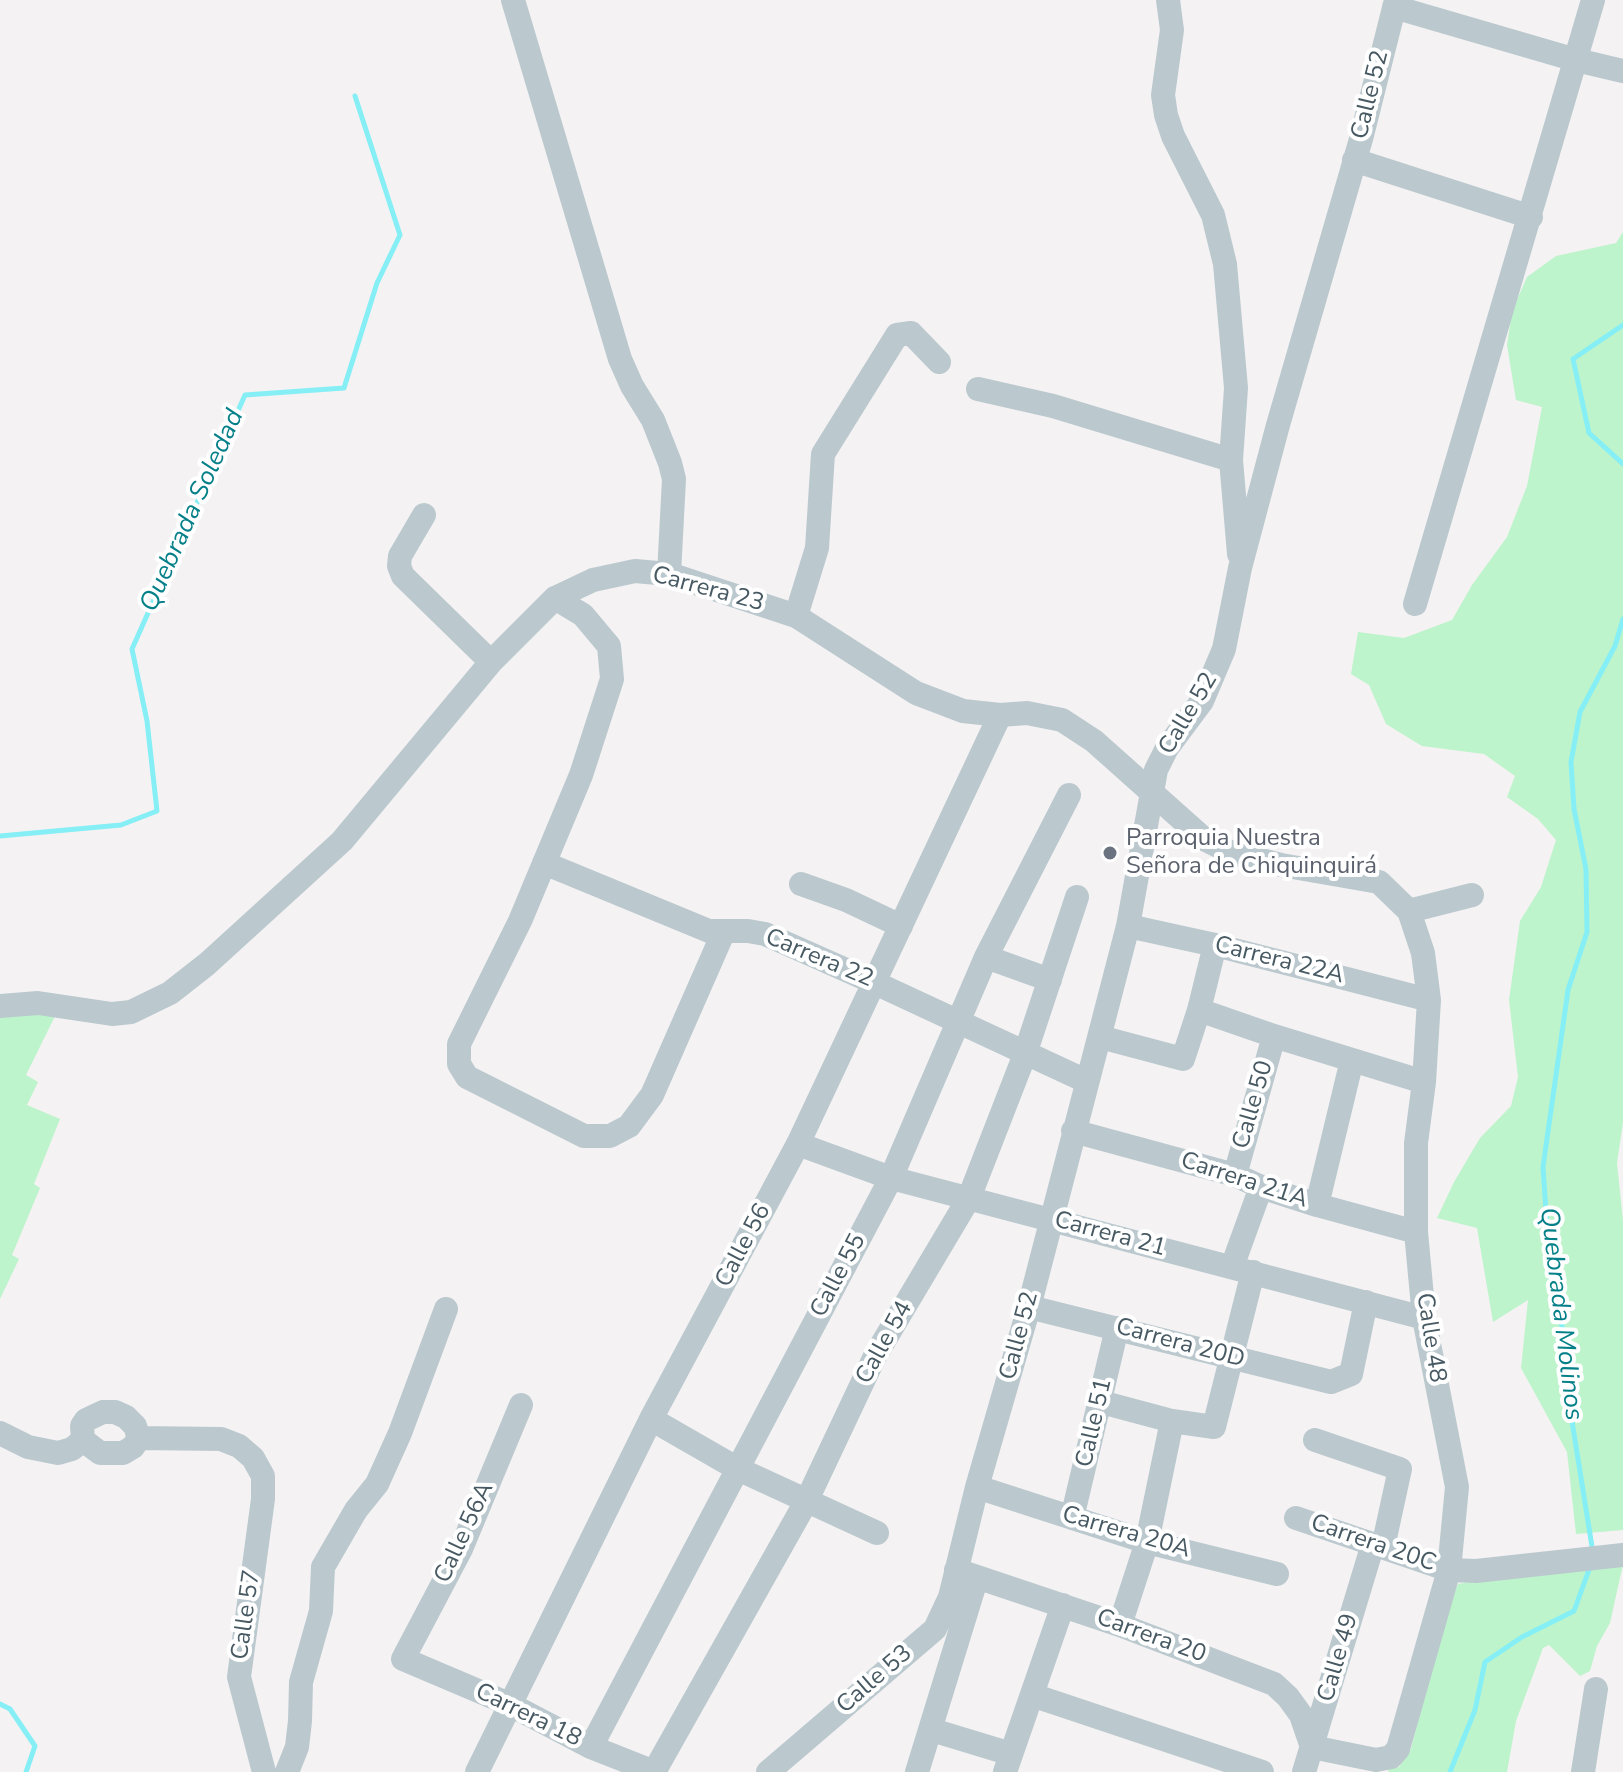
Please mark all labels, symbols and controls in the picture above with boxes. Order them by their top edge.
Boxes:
street label: Calle 52 [1346,48,1396,142]
water label: Quebrada Soledad [134,405,252,617]
street label: Carrera 23 [649,561,767,619]
street label: Calle 52 [1153,668,1225,760]
place label: Parroquia Nuestra Señora de Chiquinquirá [1126,825,1377,881]
marker: Parroquia Nuestra Señora de Chiquinquirá [1101,844,1119,862]
street label: Carrera 22 [761,923,877,995]
street label: Carrera 22A [1212,931,1346,991]
street label: Calle 50 [1228,1058,1280,1152]
street label: Carrera 21A [1177,1147,1311,1215]
street label: Calle 56 [710,1199,778,1293]
street label: Carrera 21 [1051,1206,1169,1264]
water label: Quebrada Molinos [1531,1206,1589,1422]
street label: Calle 55 [805,1229,873,1323]
street label: Calle 52 [994,1289,1046,1383]
street label: Calle 48 [1409,1291,1451,1385]
street label: Calle 54 [851,1297,919,1389]
street label: Carrera 20D [1112,1313,1248,1375]
street label: Calle 51 [1071,1376,1119,1470]
street label: Calle 56A [429,1478,501,1588]
street label: Carrera 20A [1059,1501,1193,1565]
street label: Carrera 20C [1307,1509,1439,1579]
street label: Calle 57 [226,1568,268,1662]
street label: Carrera 20 [1092,1604,1210,1670]
street label: Calle 49 [1313,1611,1365,1705]
street label: Calle 53 [831,1640,919,1720]
street label: Carrera 18 [470,1678,586,1754]

